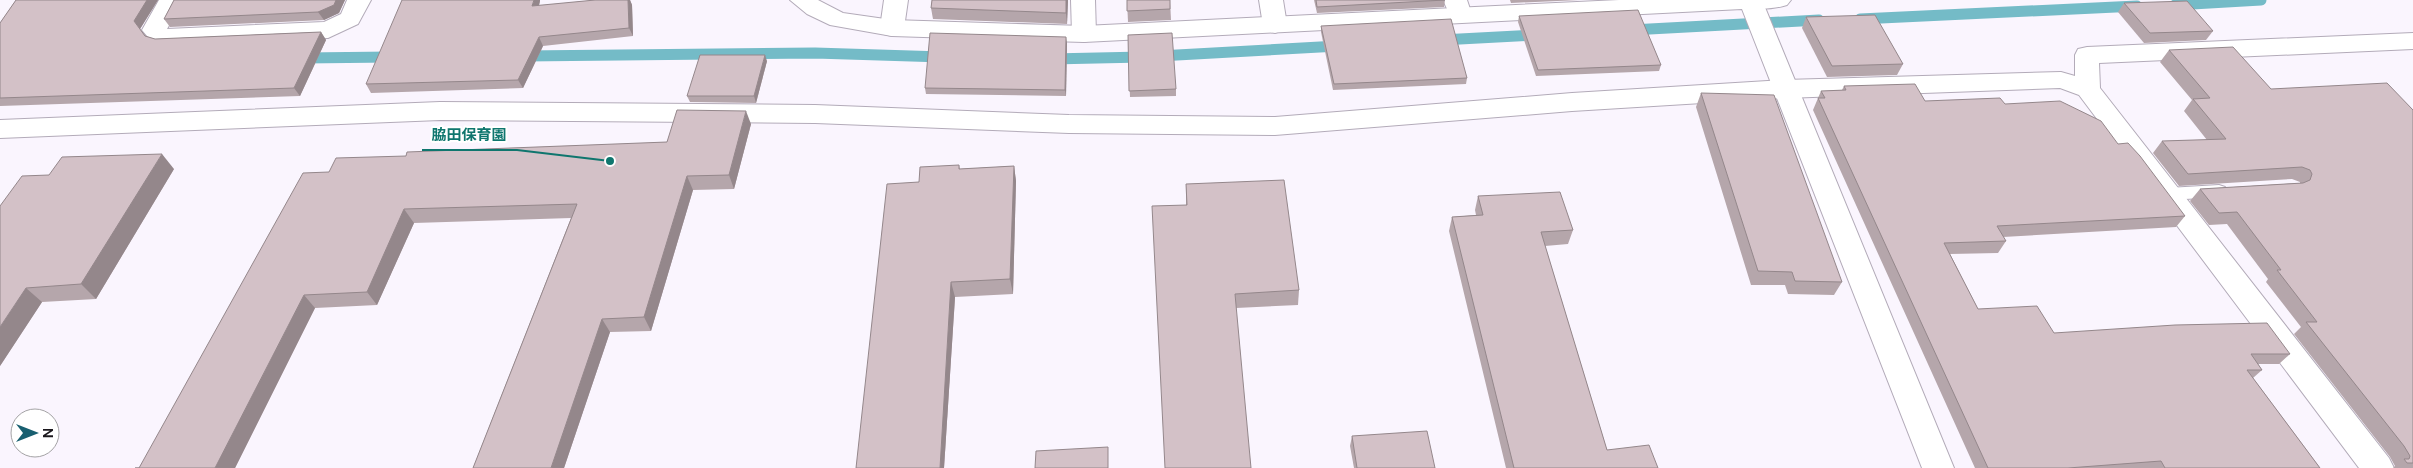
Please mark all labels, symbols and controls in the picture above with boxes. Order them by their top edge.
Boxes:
callout: 脇田保育園 [422,120,517,150]
text: 脇田保育園 [431,125,507,145]
north arrow [10,408,60,458]
text: N [39,428,57,438]

